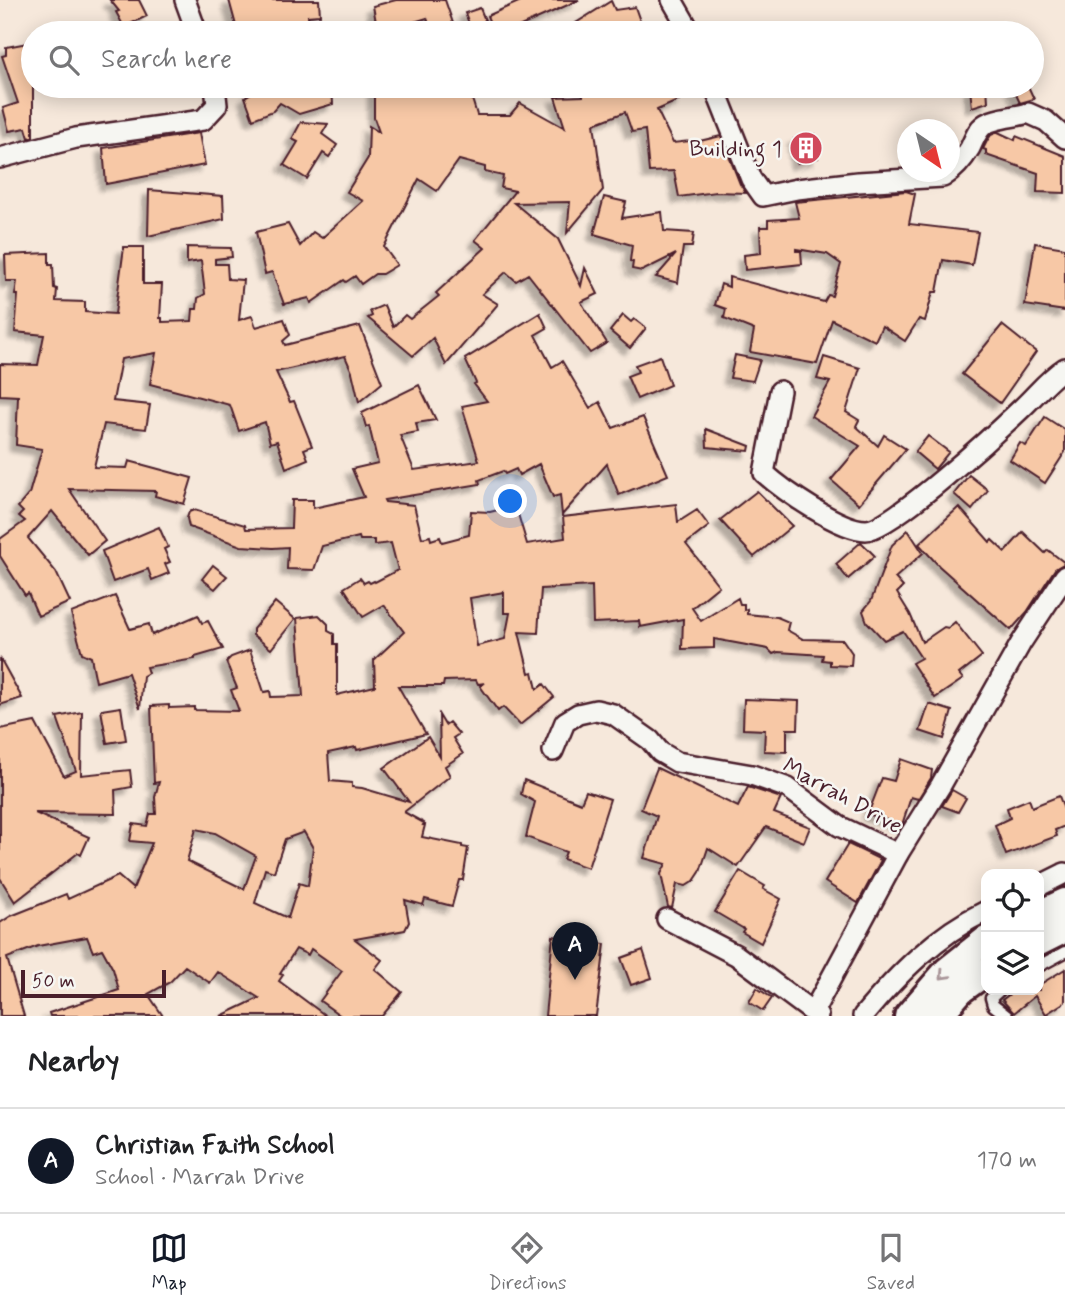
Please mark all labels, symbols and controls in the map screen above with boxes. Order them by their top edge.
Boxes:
search box [21,21,1044,98]
icon: search [45,41,83,79]
text: Search here [101,43,232,77]
north arrow [897,119,960,182]
building icon: Building 1 [787,129,825,167]
place label: Building 1 [689,135,782,167]
your location [493,484,527,518]
street label: Marrah Drive [777,752,907,842]
map controls [981,869,1044,995]
button: locate [981,869,1044,932]
pin: A [552,922,598,980]
button: layers [981,932,1044,995]
scale bar [21,967,166,999]
one-way arrow [940,967,953,980]
text: 50 m [32,969,75,994]
text: Nearby [28,1042,119,1081]
text: Christian Faith School [95,1129,335,1163]
text: A [43,1146,59,1176]
text: 170 m [977,1146,1037,1176]
text: School · Marrah Drive [95,1163,305,1193]
tab: Map [150,1229,188,1296]
tab: Directions [488,1229,567,1296]
tab: Saved [867,1229,915,1296]

